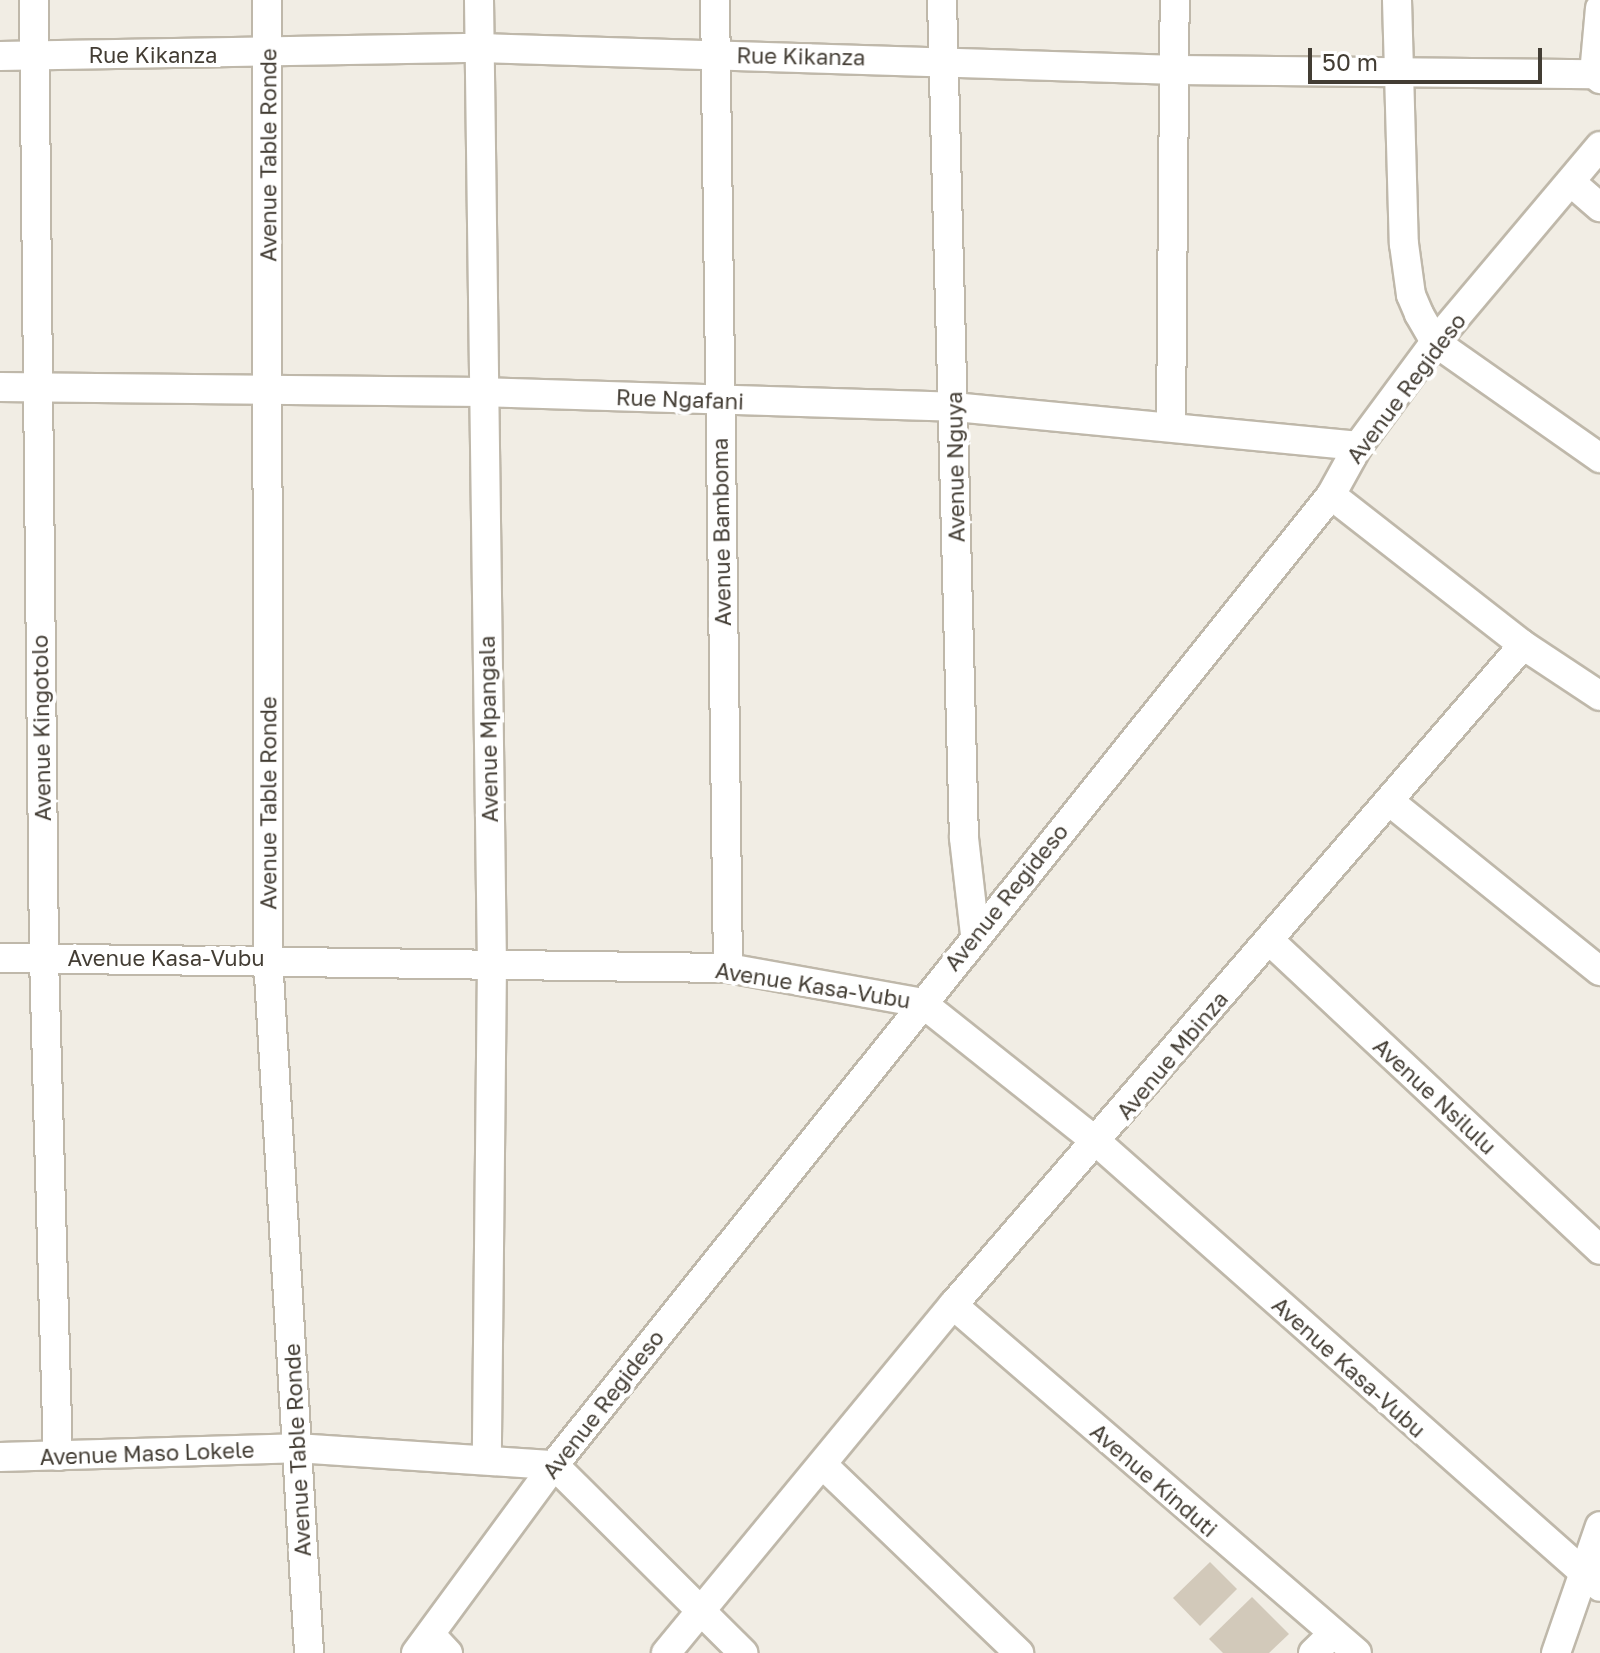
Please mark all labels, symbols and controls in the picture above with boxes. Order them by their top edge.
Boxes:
scale bar [1312,32,1546,82]
street label: Rue Kikanza [89,42,217,68]
street label: Rue Kikanza [736,42,866,70]
text: 50 m [1322,47,1378,76]
street label: Avenue Table Ronde [255,48,281,262]
street label: Avenue Regideso [1341,308,1471,468]
street label: Rue Ngafani [615,384,745,414]
street label: Avenue Nguya [940,391,970,543]
street label: Avenue Bamboma [706,438,736,626]
street label: Avenue Kingotolo [26,635,56,821]
street label: Avenue Mpangala [473,635,503,823]
street label: Avenue Table Ronde [255,696,281,910]
street label: Avenue Regideso [939,818,1073,976]
street label: Avenue Kasa-Vubu [67,945,265,971]
street label: Avenue Kasa-Vubu [714,957,912,1013]
street label: Avenue Mbinza [1111,986,1233,1124]
street label: Avenue Nsilulu [1368,1032,1502,1160]
street label: Avenue Kasa-Vubu [1267,1291,1431,1443]
street label: Avenue Regideso [537,1324,669,1484]
street label: Avenue Table Ronde [278,1343,316,1557]
street label: Avenue Kinduti [1085,1418,1223,1542]
street label: Avenue Maso Lokele [39,1436,255,1470]

